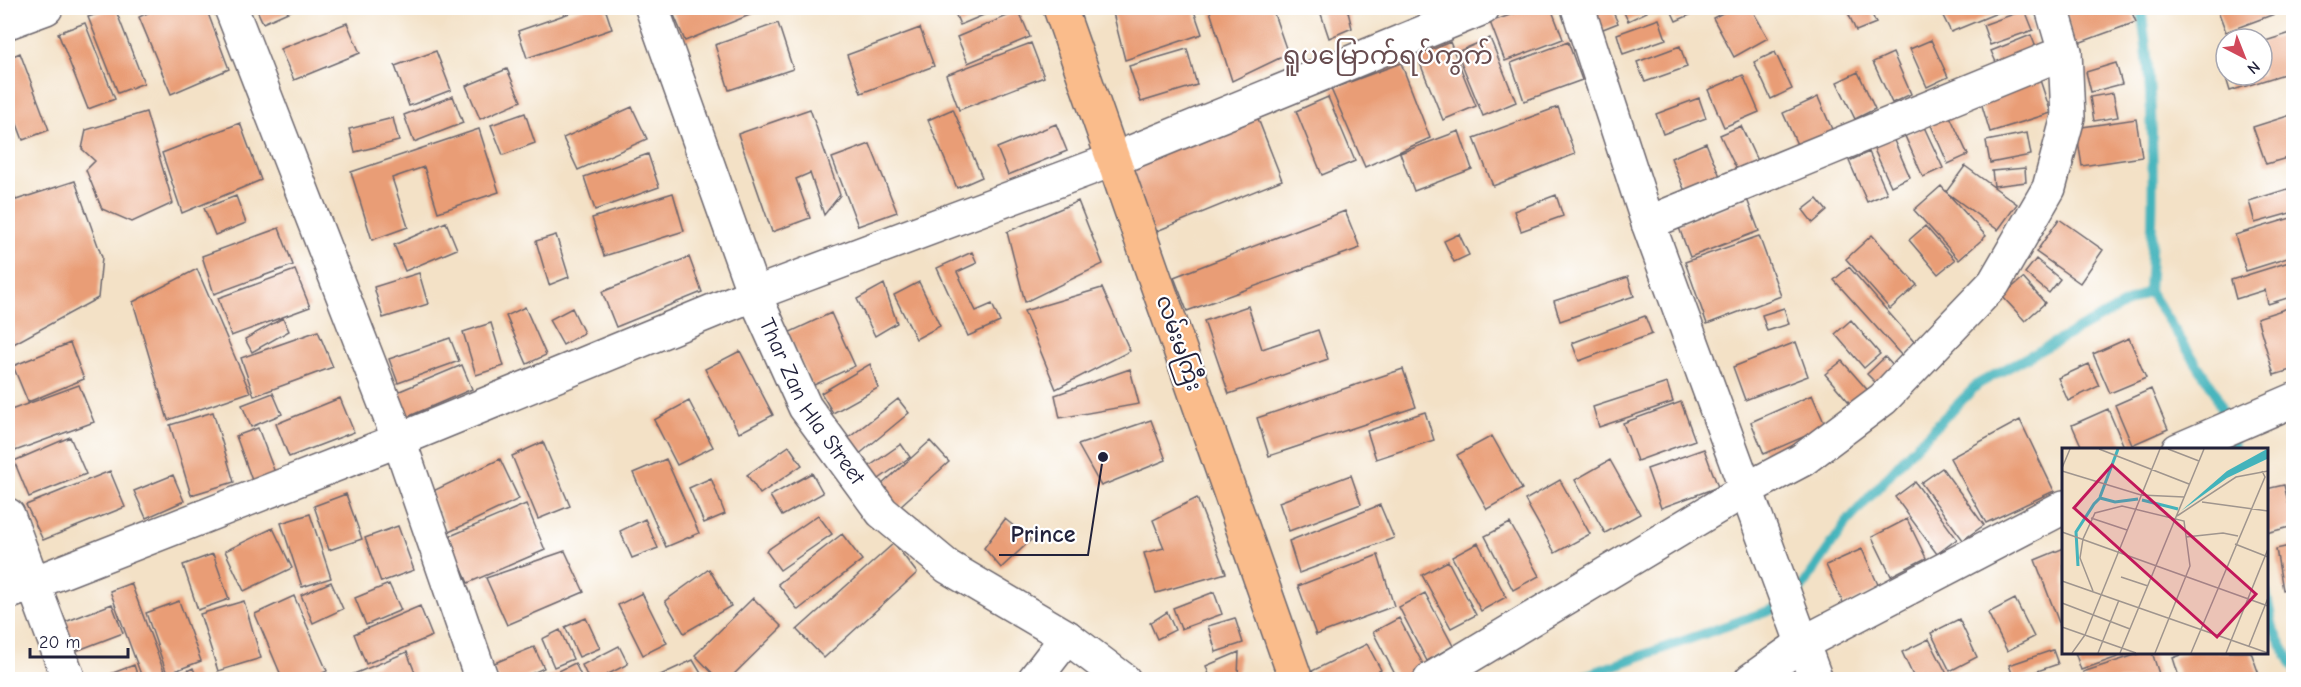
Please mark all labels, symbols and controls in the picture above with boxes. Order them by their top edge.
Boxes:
north arrow [2214,27,2274,87]
district label: ရူပမြောက်ရပ်ကွက် [1283,38,1493,76]
text: N [2243,57,2263,78]
street label: လမ်းမကြီး [1147,291,1210,396]
street label: Thar Zan Hla Street [754,314,871,490]
inset map [2062,448,2268,654]
callout: Prince [999,513,1088,555]
text: Prince [1011,520,1076,548]
scale bar [30,621,128,659]
text: 20 m [39,632,80,653]

